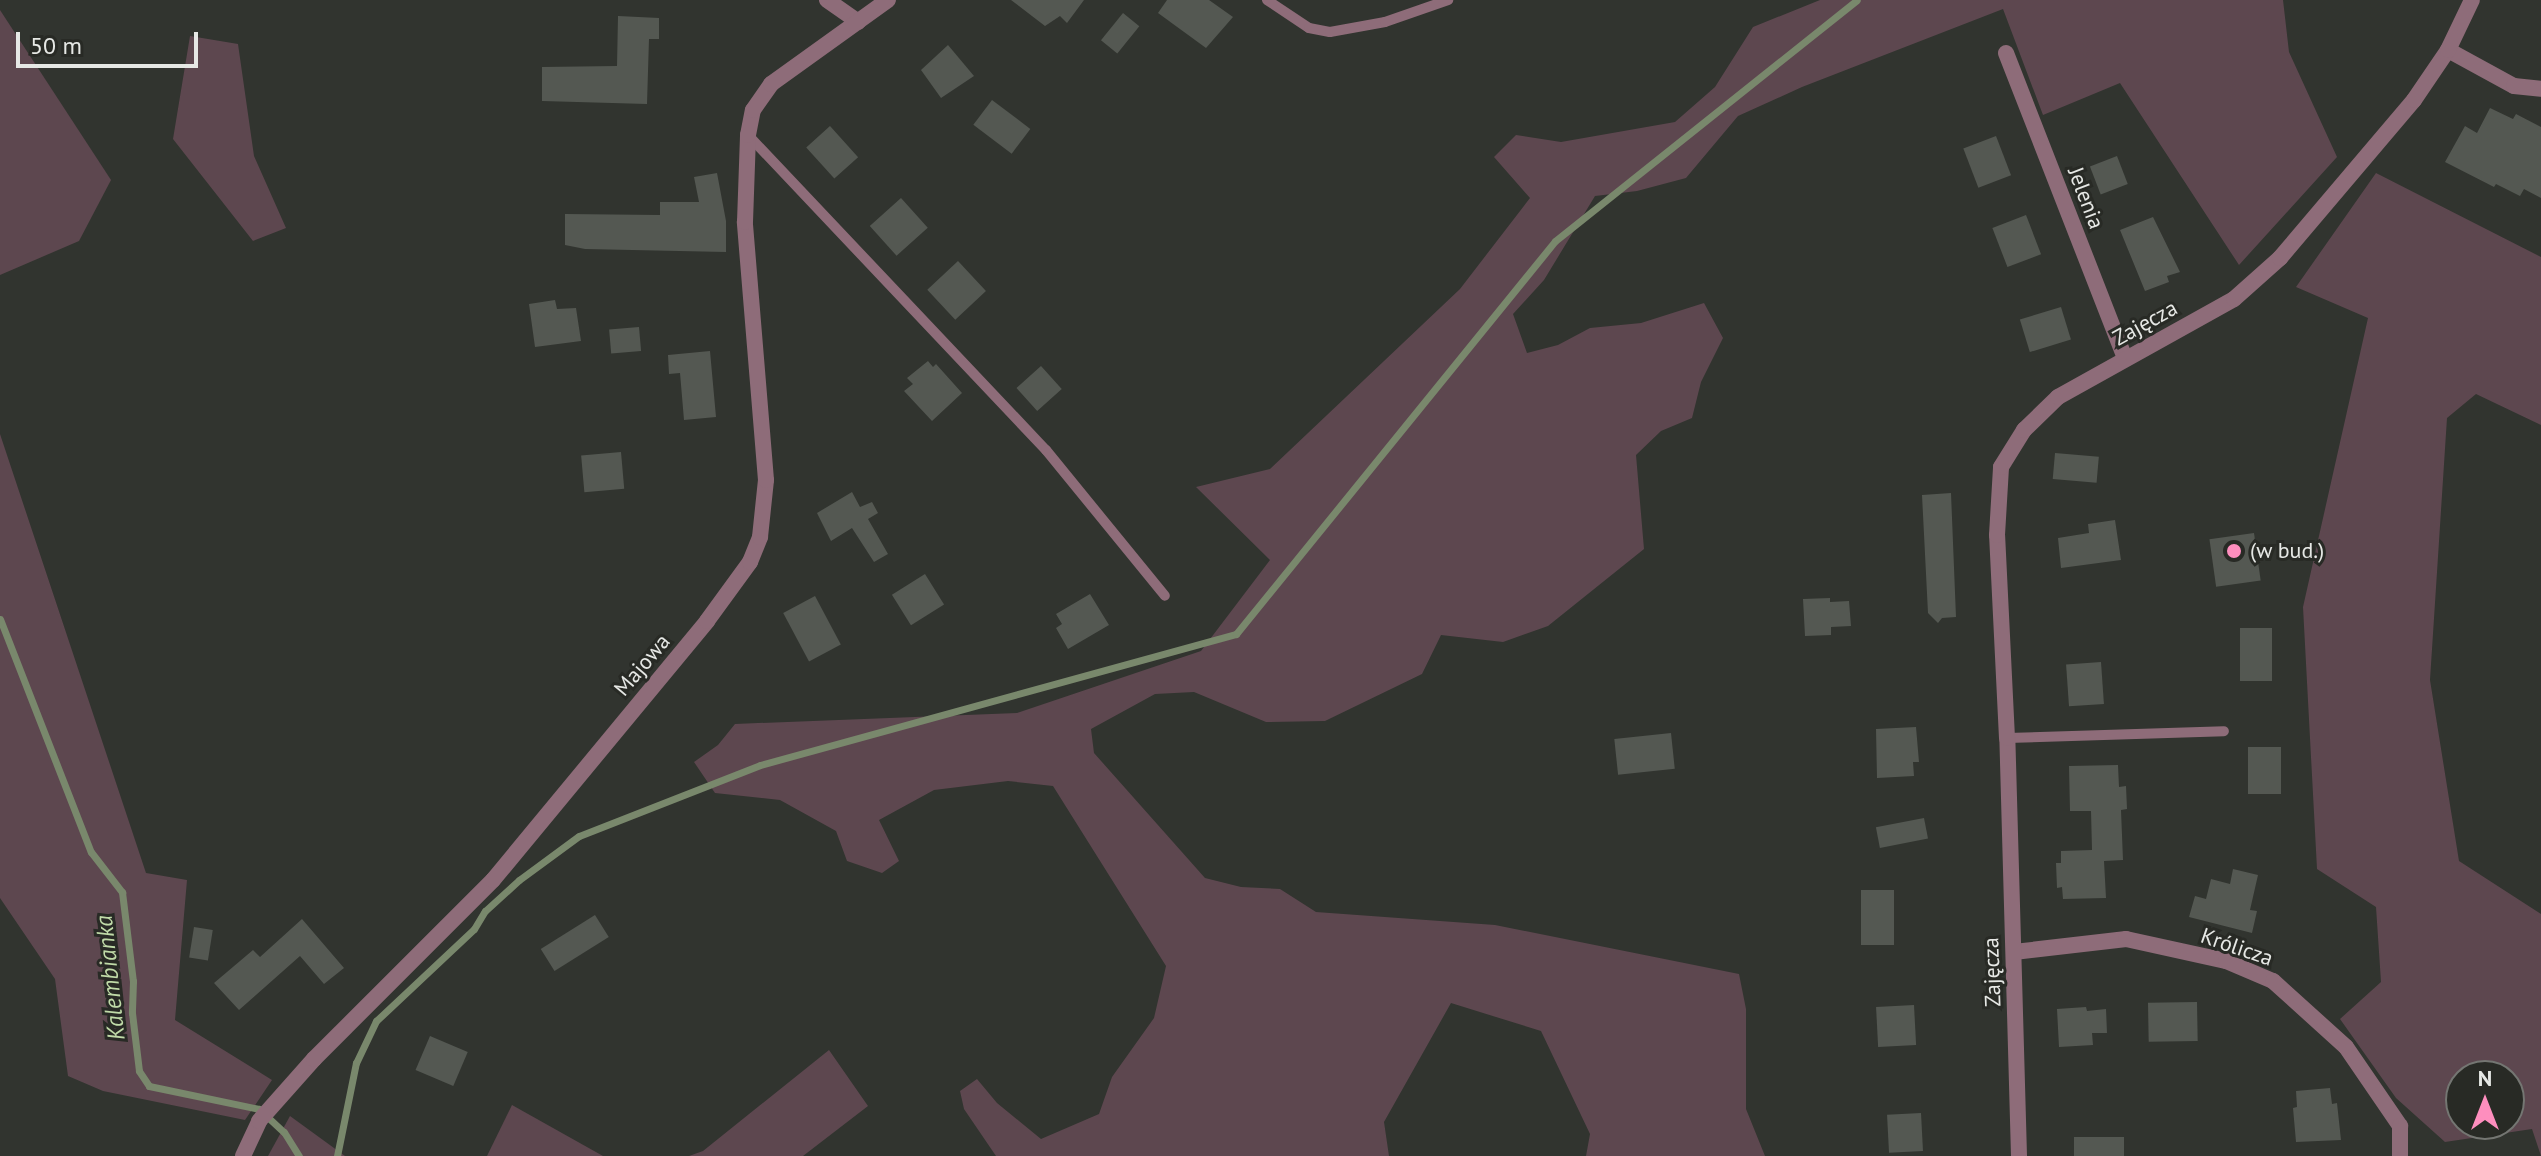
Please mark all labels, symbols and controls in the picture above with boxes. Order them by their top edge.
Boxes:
scale bar [20,16,202,66]
text: 50 m [30,30,82,61]
street label: Jelenia [2062,163,2110,233]
street label: Zajęcza [2108,295,2182,351]
place label: (w bud.) [2250,538,2325,564]
marker: (w bud.) [2225,542,2243,560]
street label: Majowa [608,629,676,701]
water label: Kalembianka [89,914,131,1042]
street label: Królicza [2197,922,2277,972]
street label: Zajęcza [1978,937,2006,1007]
north arrow [2445,1060,2525,1140]
text: N [2478,1064,2492,1092]

